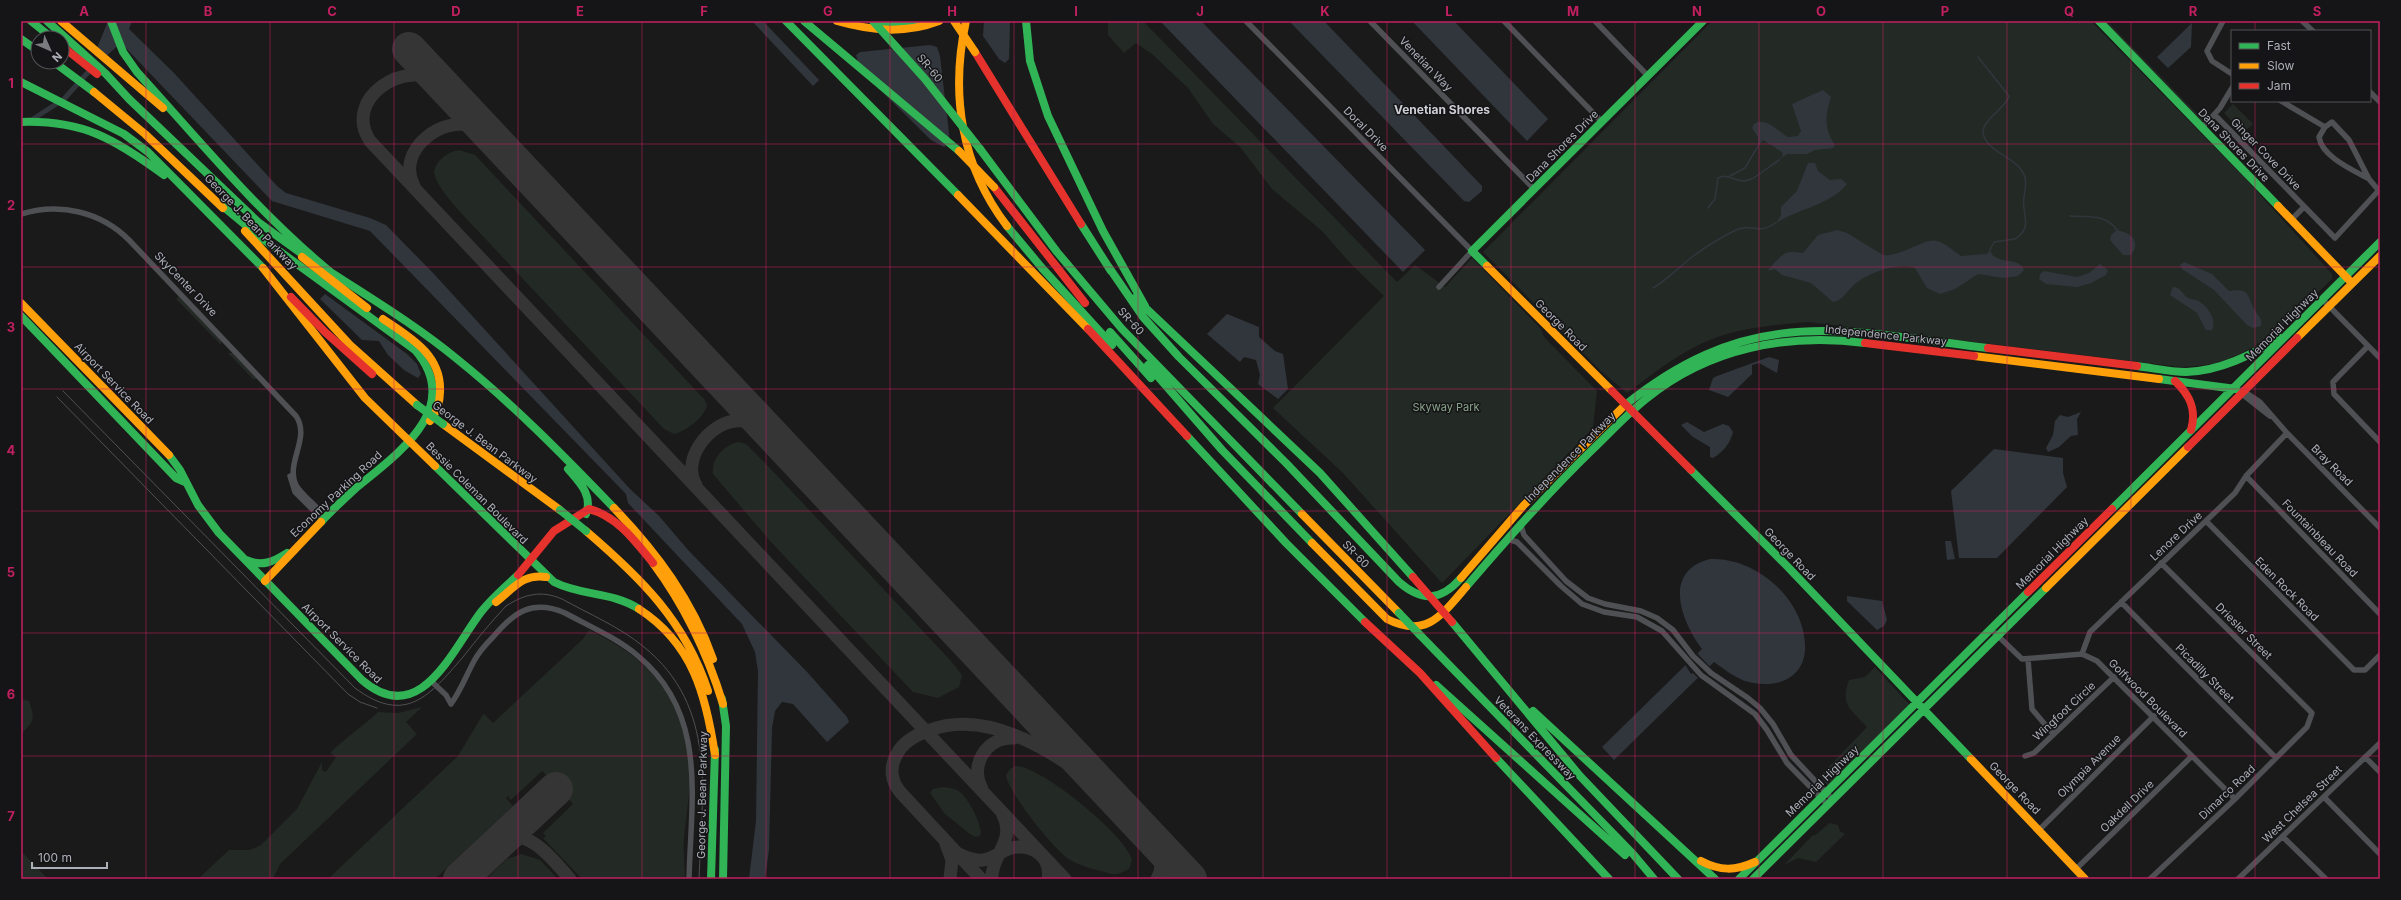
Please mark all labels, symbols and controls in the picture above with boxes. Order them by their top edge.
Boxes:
text: A [79,3,89,19]
text: B [204,3,213,19]
text: C [327,3,337,19]
text: D [451,3,461,19]
text: E [576,3,584,19]
text: F [700,3,708,19]
text: G [823,3,833,19]
text: H [947,3,957,19]
text: I [1074,3,1078,19]
text: J [1196,3,1204,19]
text: K [1320,3,1330,19]
text: L [1445,3,1453,19]
text: M [1567,3,1579,19]
text: N [1692,3,1702,19]
text: O [1816,3,1826,19]
text: P [1941,3,1949,19]
text: Q [2064,3,2074,19]
text: R [2189,3,2198,19]
text: S [2313,3,2321,19]
north arrow [30,30,70,70]
legend [2231,30,2371,102]
street label: Venetian Way [1396,34,1456,94]
text: Fast [2267,38,2291,53]
text: N [49,49,65,65]
street label: SR-60 [914,51,946,85]
text: Slow [2267,58,2295,73]
text: 1 [8,75,14,91]
text: Jam [2267,78,2291,93]
district label: Venetian Shores [1394,102,1490,117]
street label: Doral Drive [1341,104,1391,154]
street label: Dana Shores Drive [2195,105,2273,185]
street label: Dana Shores Drive [1523,107,1601,185]
street label: Ginger Cove Drive [2228,115,2304,193]
street label: George J. Bean Parkway [202,171,300,273]
text: 2 [7,197,15,213]
street label: SkyCenter Drive [152,249,220,319]
street label: Memorial Highway [2243,286,2321,364]
street label: George Road [1532,296,1590,354]
street label: SR-60 [1115,304,1147,338]
text: 3 [7,319,15,335]
street label: Independence Parkway [1824,322,1948,348]
street label: Airport Service Road [71,339,157,427]
street label: George J. Bean Parkway [430,398,540,486]
park label: Skyway Park [1412,400,1480,414]
street label: Independence Parkway [1522,409,1618,505]
street label: Bessie Coleman Boulevard [423,439,531,547]
street label: Bray Road [2308,441,2356,489]
text: 4 [7,442,16,458]
street label: Economy Parking Road [287,448,385,540]
street label: Fountainbleau Road [2279,496,2361,580]
street label: Lenore Drive [2147,508,2205,564]
street label: Memorial Highway [2013,514,2091,592]
street label: George Road [1761,525,1819,583]
street label: SR-60 [1340,537,1373,571]
street label: Eden Rock Road [2252,554,2322,624]
text: 5 [7,564,15,580]
street label: Airport Service Road [299,600,385,686]
street label: Driesler Street [2213,600,2276,663]
street label: Picadilly Street [2173,641,2238,706]
street label: Golfwood Boulevard [2106,656,2190,740]
street label: Wingfoot Circle [2030,678,2098,744]
text: 6 [7,686,15,702]
street label: Veterans Expressway [1491,693,1579,783]
street label: George J. Bean Parkway [694,731,710,859]
street label: Olympia Avenue [2054,731,2124,801]
street label: Memorial Highway [1782,742,1862,820]
street label: George Road [1986,759,2044,817]
street label: Dimarco Road [2196,762,2258,822]
street label: West Chelsea Street [2259,762,2345,846]
street label: Oakdell Drive [2097,777,2157,835]
text: 7 [7,808,15,824]
scale bar [32,844,107,870]
text: 100 m [38,850,72,865]

